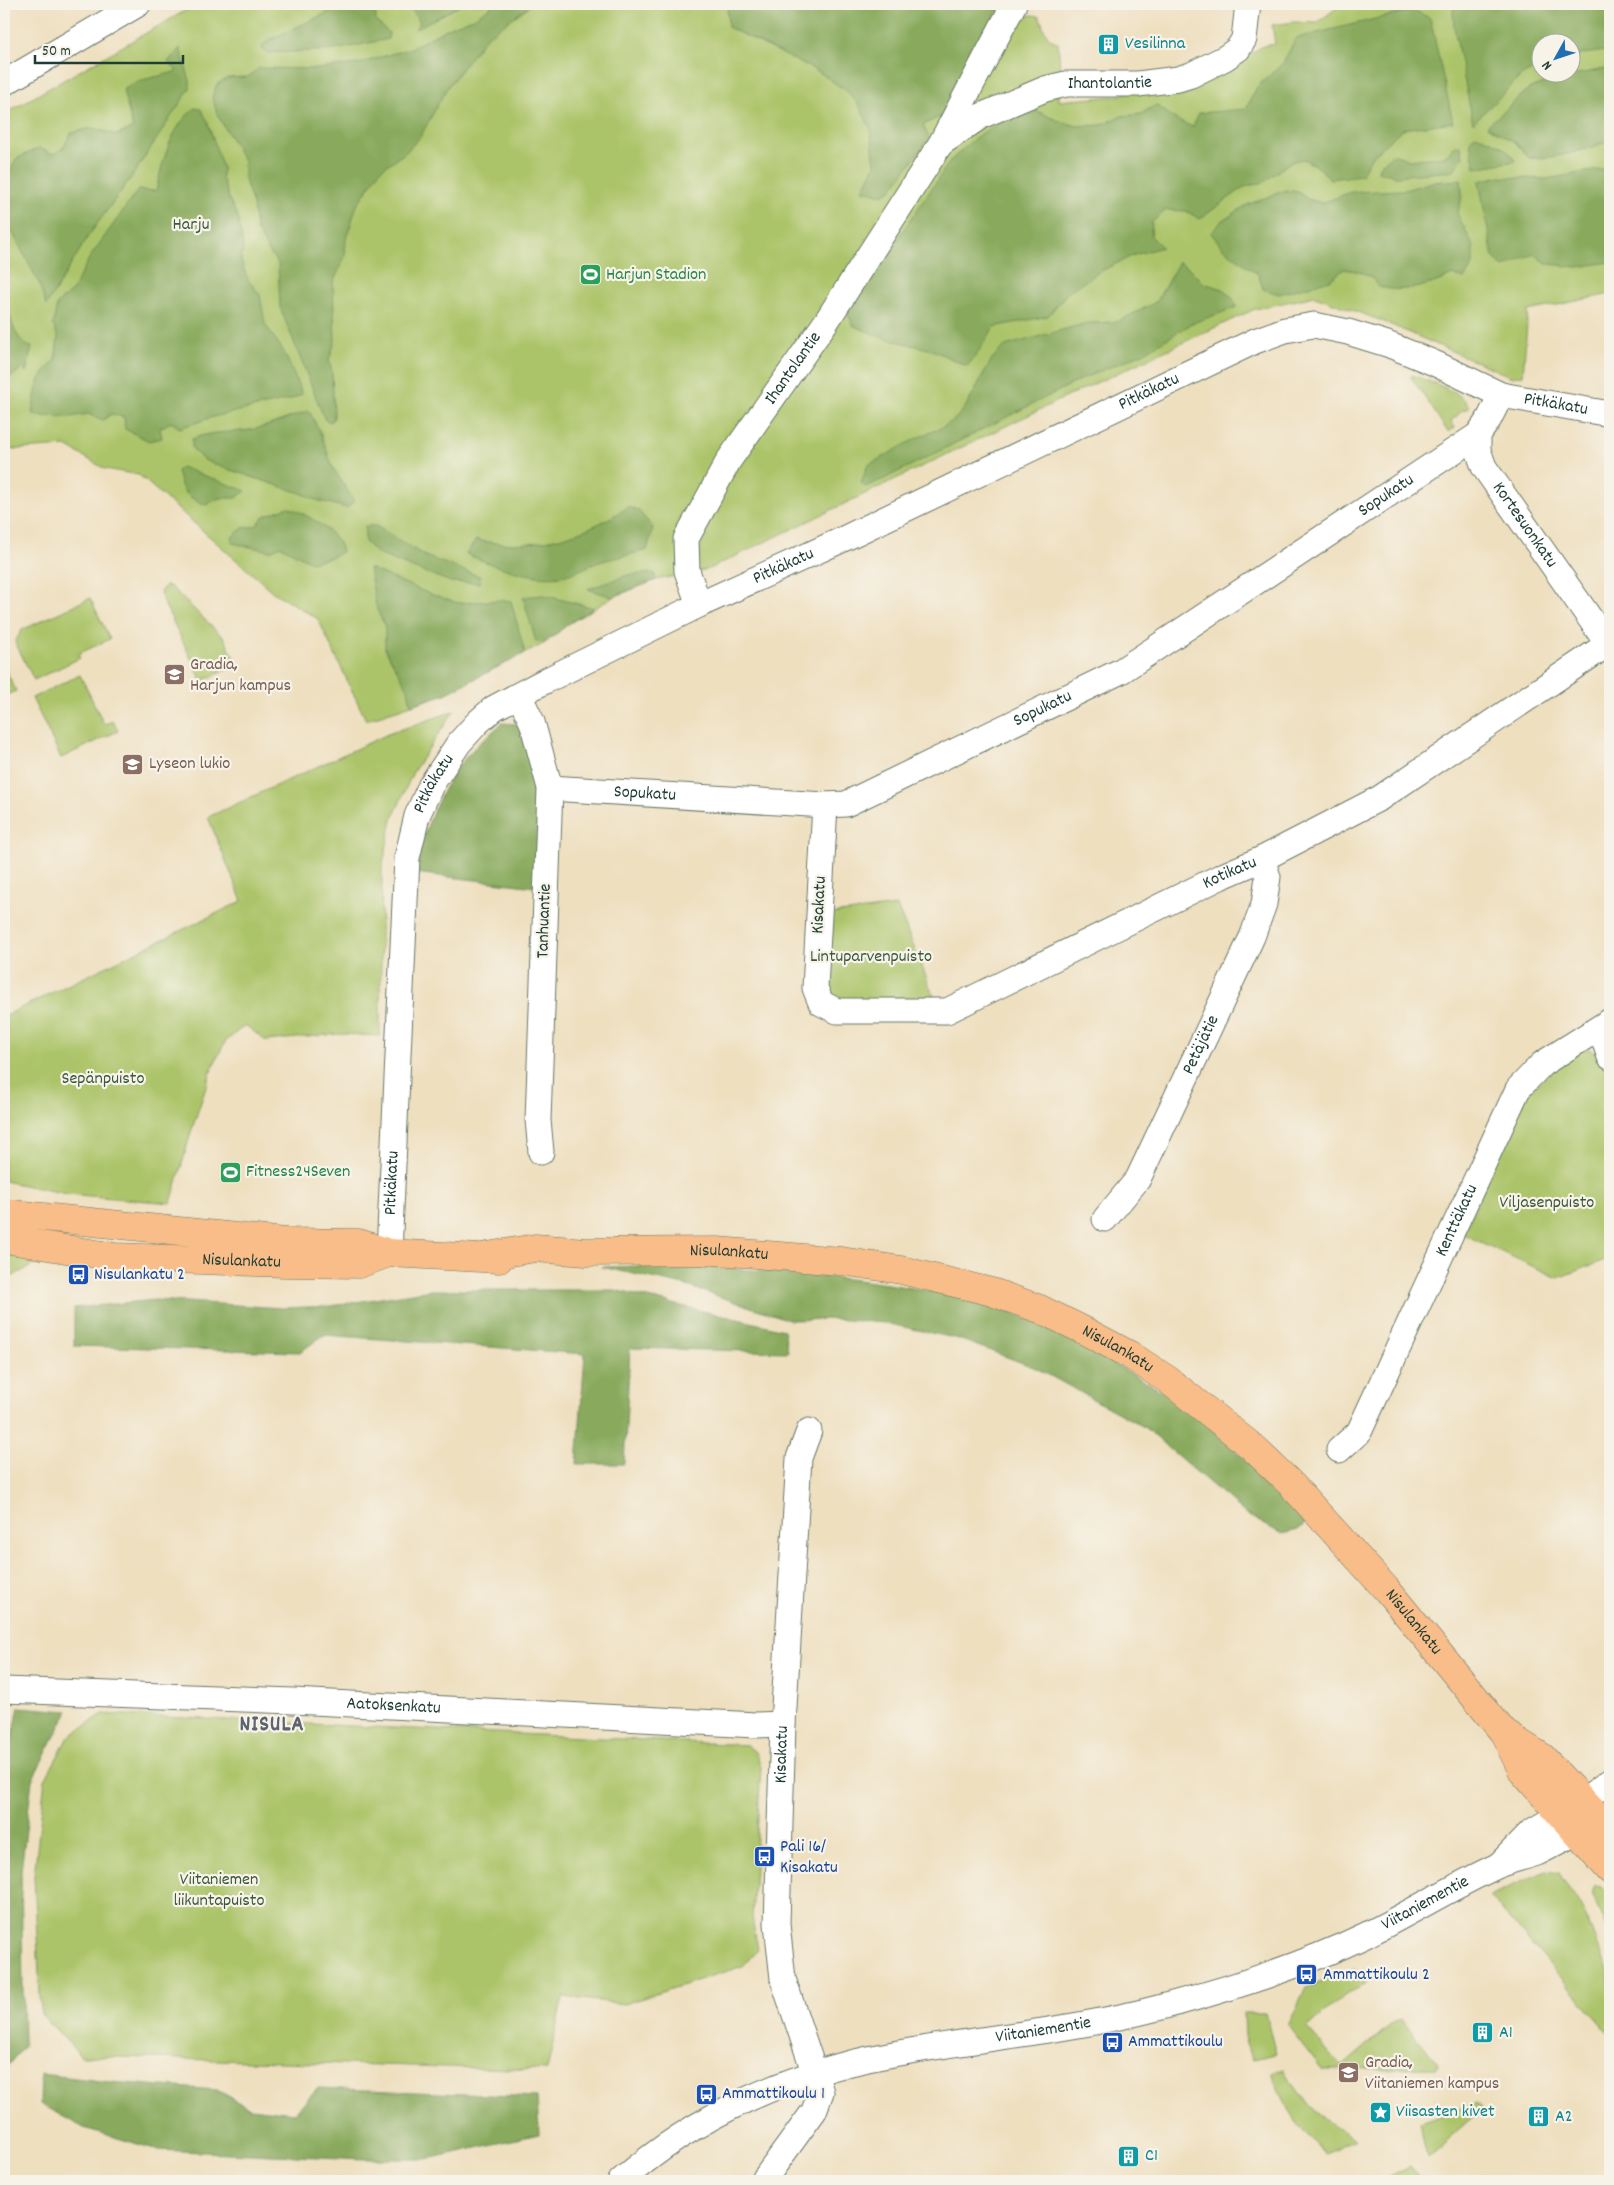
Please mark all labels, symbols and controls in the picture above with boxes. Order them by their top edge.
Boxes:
scale bar [35,32,182,64]
building icon: Vesilinna [1097,32,1121,56]
place label: Vesilinna [1125,32,1186,57]
north arrow [1532,32,1582,82]
text: 50 m [42,41,71,63]
text: N [1538,56,1557,74]
street label: Ihantolantie [1068,70,1154,97]
park label: Harju [173,213,209,238]
sports icon: Harjun Stadion [578,263,602,287]
place label: Harjun Stadion [606,263,706,288]
street label: Ihantolantie [759,327,828,410]
street label: Pitkäkatu [1114,367,1184,417]
street label: Pitkäkatu [1522,387,1590,422]
street label: Sopukatu [1353,468,1419,523]
street label: Kortesuonkatu [1486,477,1563,573]
street label: Pitkäkatu [749,542,818,591]
place label: Gradia, Harjun kampus [190,653,291,699]
school or university icon: Gradia, Harjun kampus [162,663,186,687]
street label: Sopukatu [1009,684,1076,734]
street label: Pitkäkatu [407,749,461,817]
school or university icon: Lyseon lukio [121,752,145,776]
place label: Lyseon lukio [149,752,230,777]
street label: Sopukatu [613,779,677,808]
street label: Kotikatu [1199,850,1261,896]
street label: Kisakatu [806,875,834,935]
street label: Tanhuantie [531,883,559,959]
park label: Lintuparvenpuisto [810,945,932,970]
street label: Petäjätie [1176,1011,1226,1079]
park label: Sepänpuisto [61,1067,145,1092]
street label: Pitkäkatu [378,1150,406,1216]
sports icon: Fitness24Seven [218,1160,242,1184]
place label: Fitness24Seven [246,1160,350,1185]
street label: Kenttäkatu [1429,1180,1485,1261]
park label: Viljasenpuisto [1500,1191,1594,1216]
street label: Nisulankatu [690,1238,769,1268]
street label: Nisulankatu [202,1248,281,1275]
bus stop icon: Nisulankatu 2 [66,1263,90,1287]
place label: Nisulankatu 2 [94,1263,185,1288]
street label: Nisulankatu [1077,1319,1158,1380]
street label: Nisulankatu [1379,1584,1448,1661]
street label: Aatoksenkatu [346,1691,441,1721]
district label: NISULA [239,1710,305,1741]
street label: Kisakatu [769,1725,795,1784]
place label: Pali 16/ Kisakatu [780,1835,838,1881]
bus stop icon: Pali 16/ Kisakatu [752,1845,776,1869]
park label: Viitaniemen liikuntapuisto [174,1868,265,1914]
street label: Viitaniementie [1377,1869,1474,1937]
bus stop icon: Ammattikoulu 2 [1295,1963,1319,1987]
place label: Ammattikoulu 2 [1323,1963,1430,1988]
street label: Viitaniementie [994,2010,1093,2050]
building icon: A1 [1471,2021,1495,2045]
place label: A1 [1499,2021,1513,2046]
bus stop icon: Ammattikoulu [1100,2030,1124,2054]
place label: Ammattikoulu [1128,2030,1223,2055]
place label: Gradia, Viitaniemen kampus [1365,2051,1499,2097]
school or university icon: Gradia, Viitaniemen kampus [1337,2061,1361,2085]
bus stop icon: Ammattikoulu 1 [694,2082,718,2106]
place label: Ammattikoulu 1 [722,2082,825,2107]
place icon: Viisasten kivet [1368,2100,1392,2124]
place label: Viisasten kivet [1396,2100,1495,2125]
building icon: A2 [1527,2105,1551,2129]
place label: A2 [1555,2105,1573,2130]
building icon: C1 [1117,2144,1141,2168]
place label: C1 [1145,2144,1158,2169]

